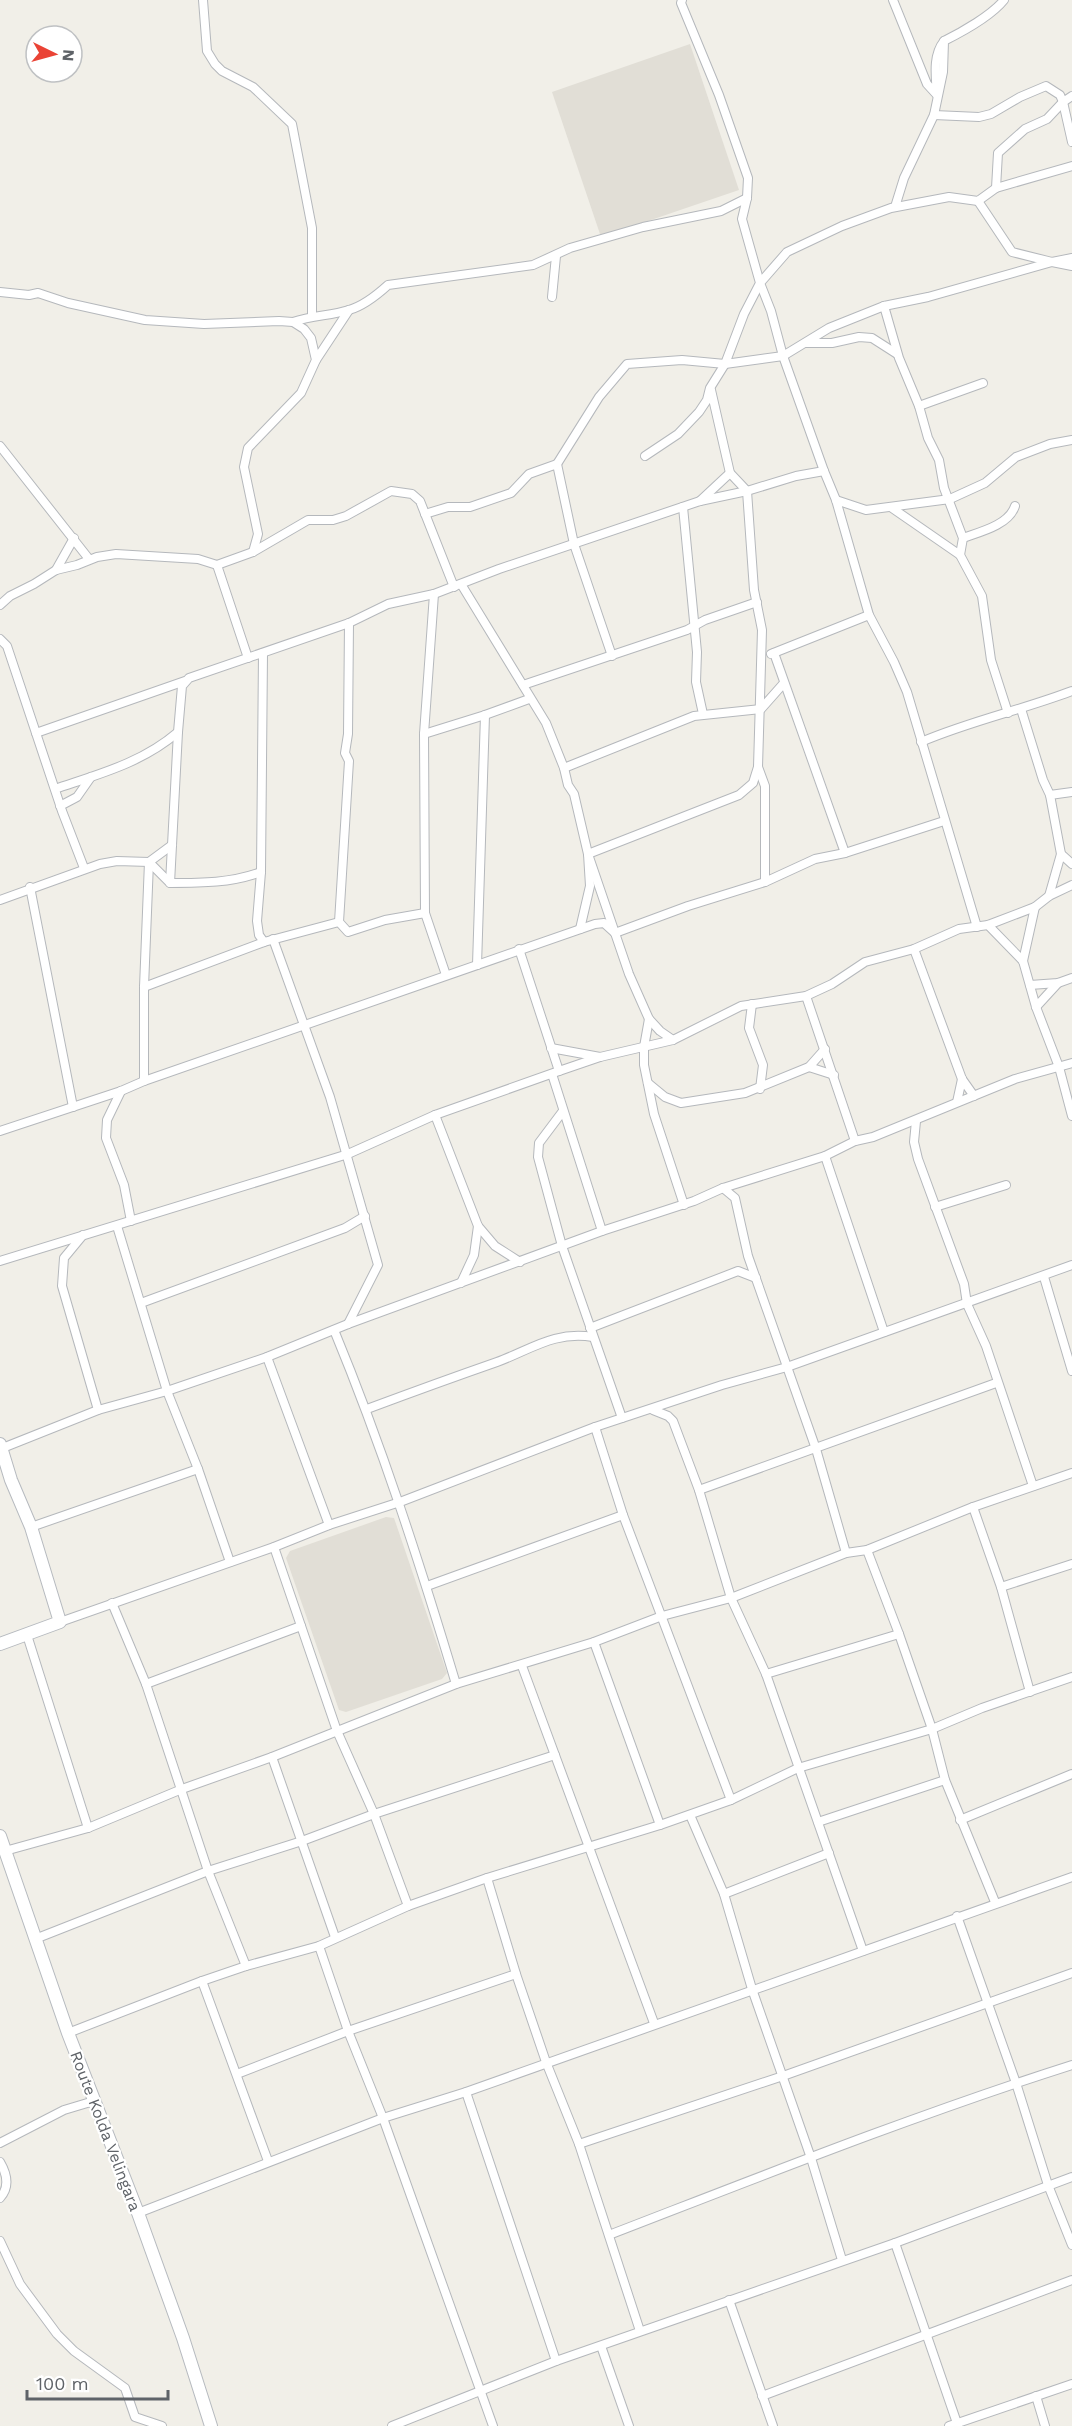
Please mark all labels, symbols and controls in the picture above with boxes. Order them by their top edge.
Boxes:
north arrow [24,24,84,84]
text: N [58,49,78,62]
street label: Route Kolda Velingara [66,2048,145,2214]
scale bar [27,2363,168,2401]
text: 100 m [36,2373,89,2394]

